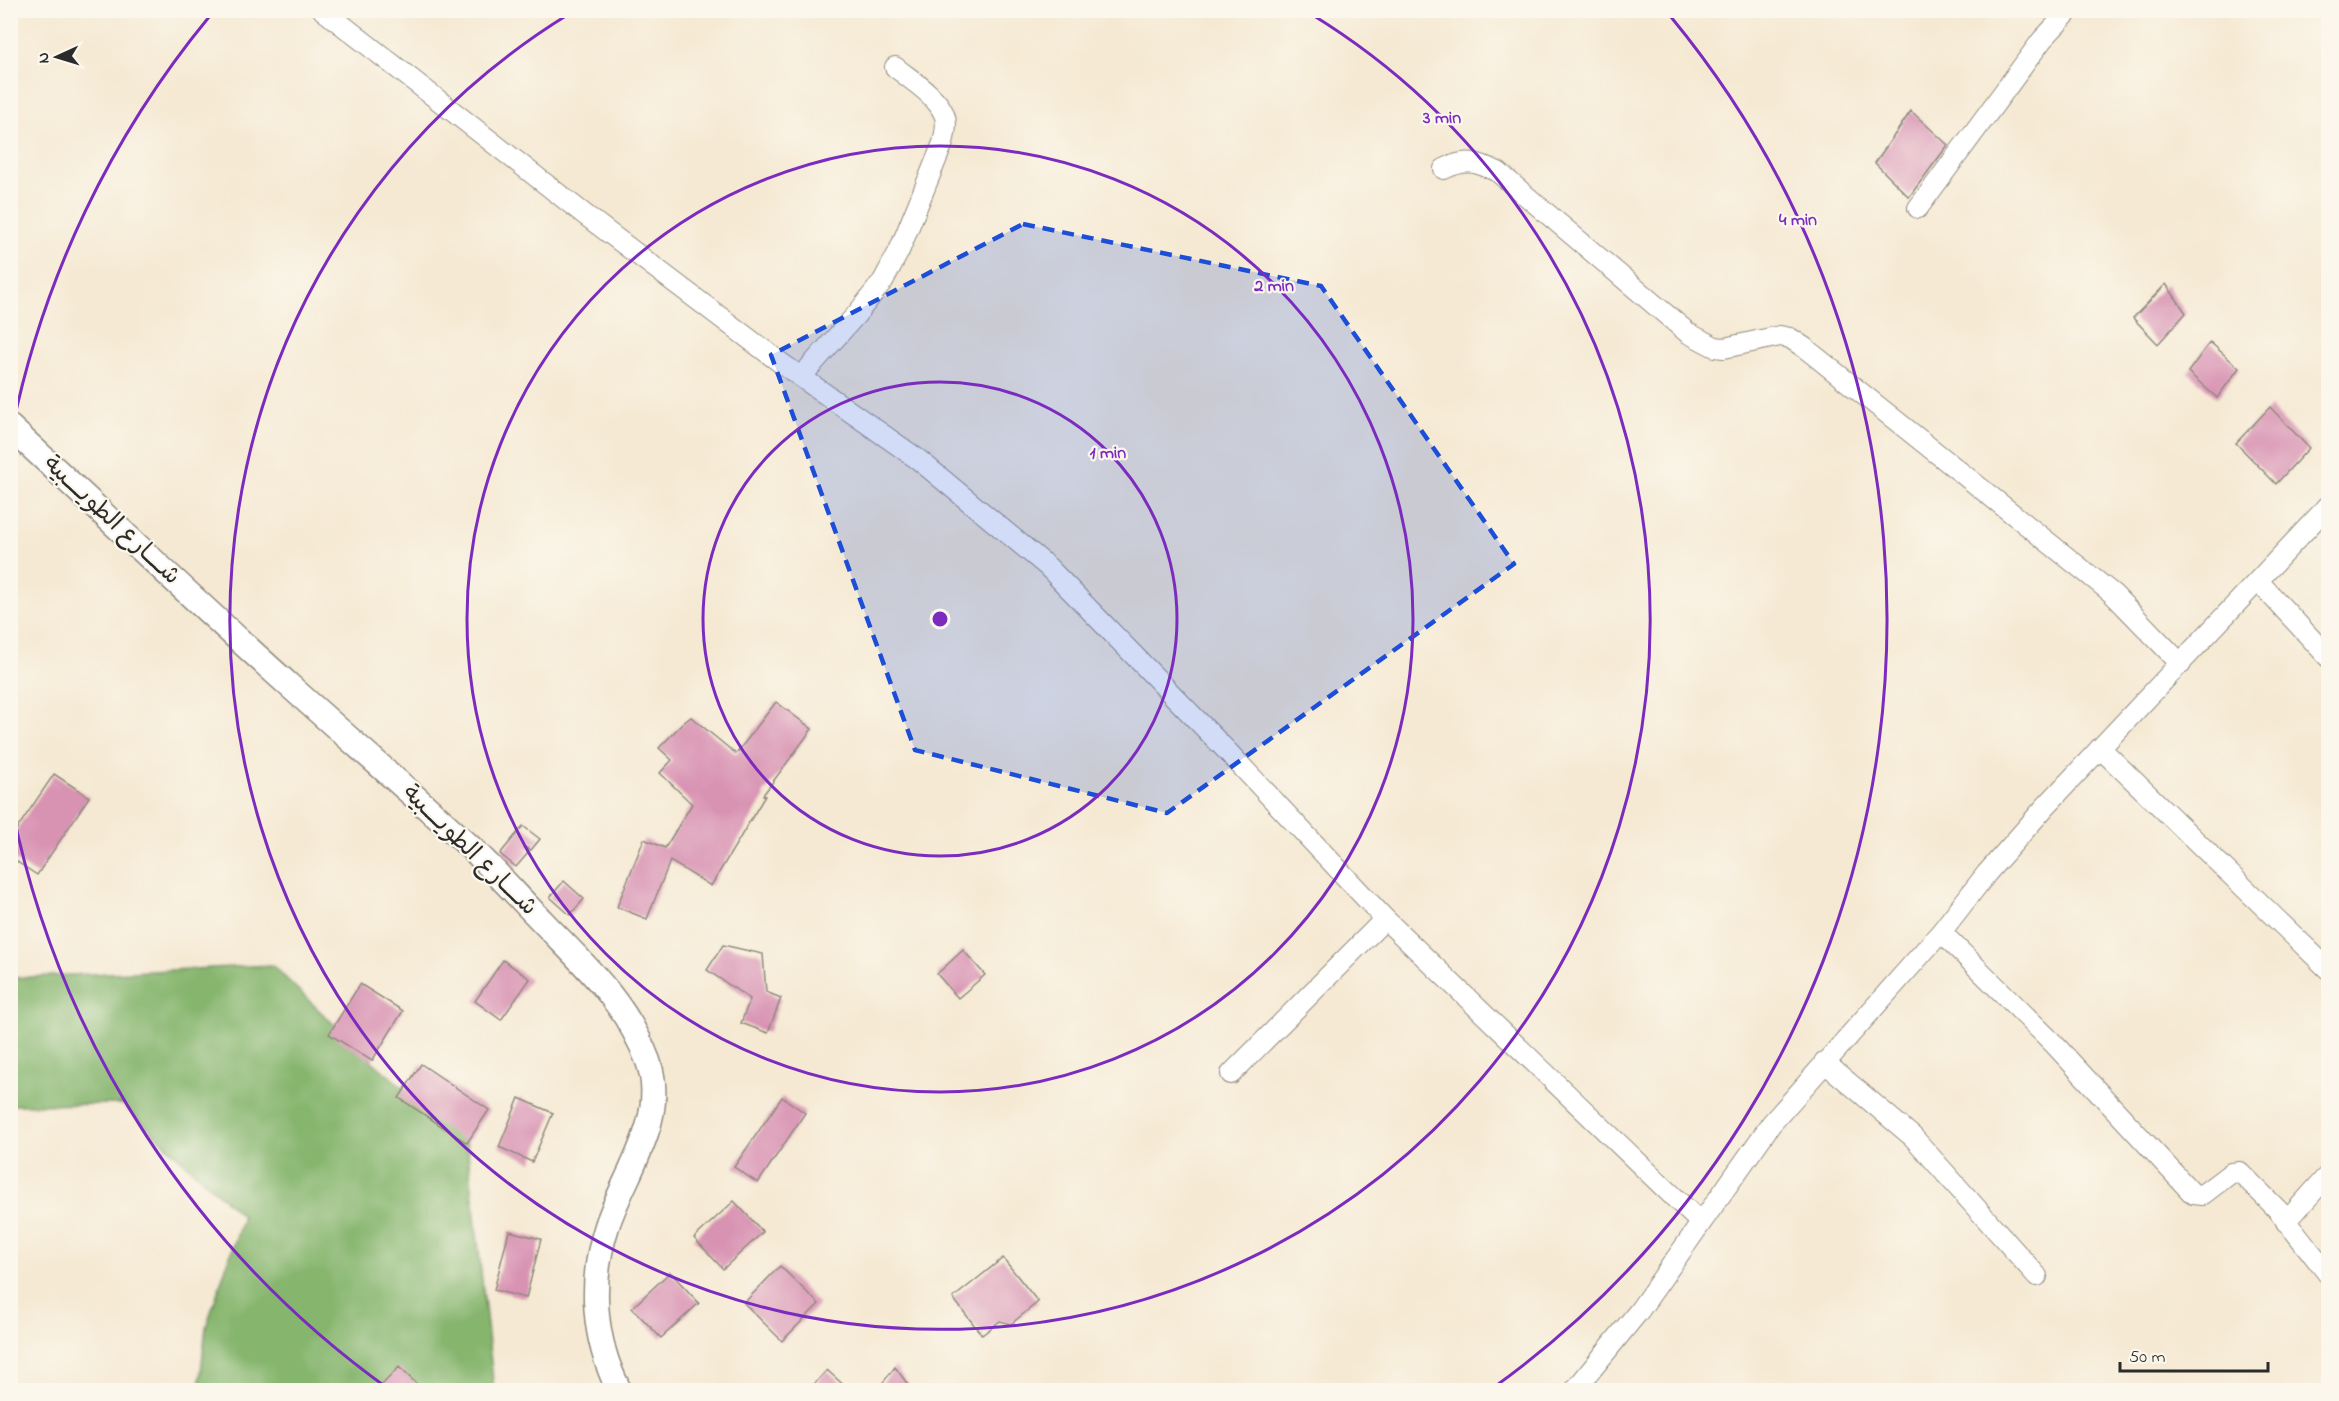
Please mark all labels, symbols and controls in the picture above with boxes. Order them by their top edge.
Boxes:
north arrow [27,27,87,87]
text: N [32,51,56,64]
text: 3 min [1422,106,1461,132]
text: 4 min [1779,208,1817,234]
text: 2 min [1253,274,1294,300]
text: 1 min [1090,441,1126,467]
street label: شــــارع الطويــــبية [35,448,187,594]
centre of rings [930,609,950,629]
street label: شــــارع الطويــــبية [393,777,545,925]
scale bar [2120,1335,2268,1373]
text: 50 m [2129,1345,2166,1371]

